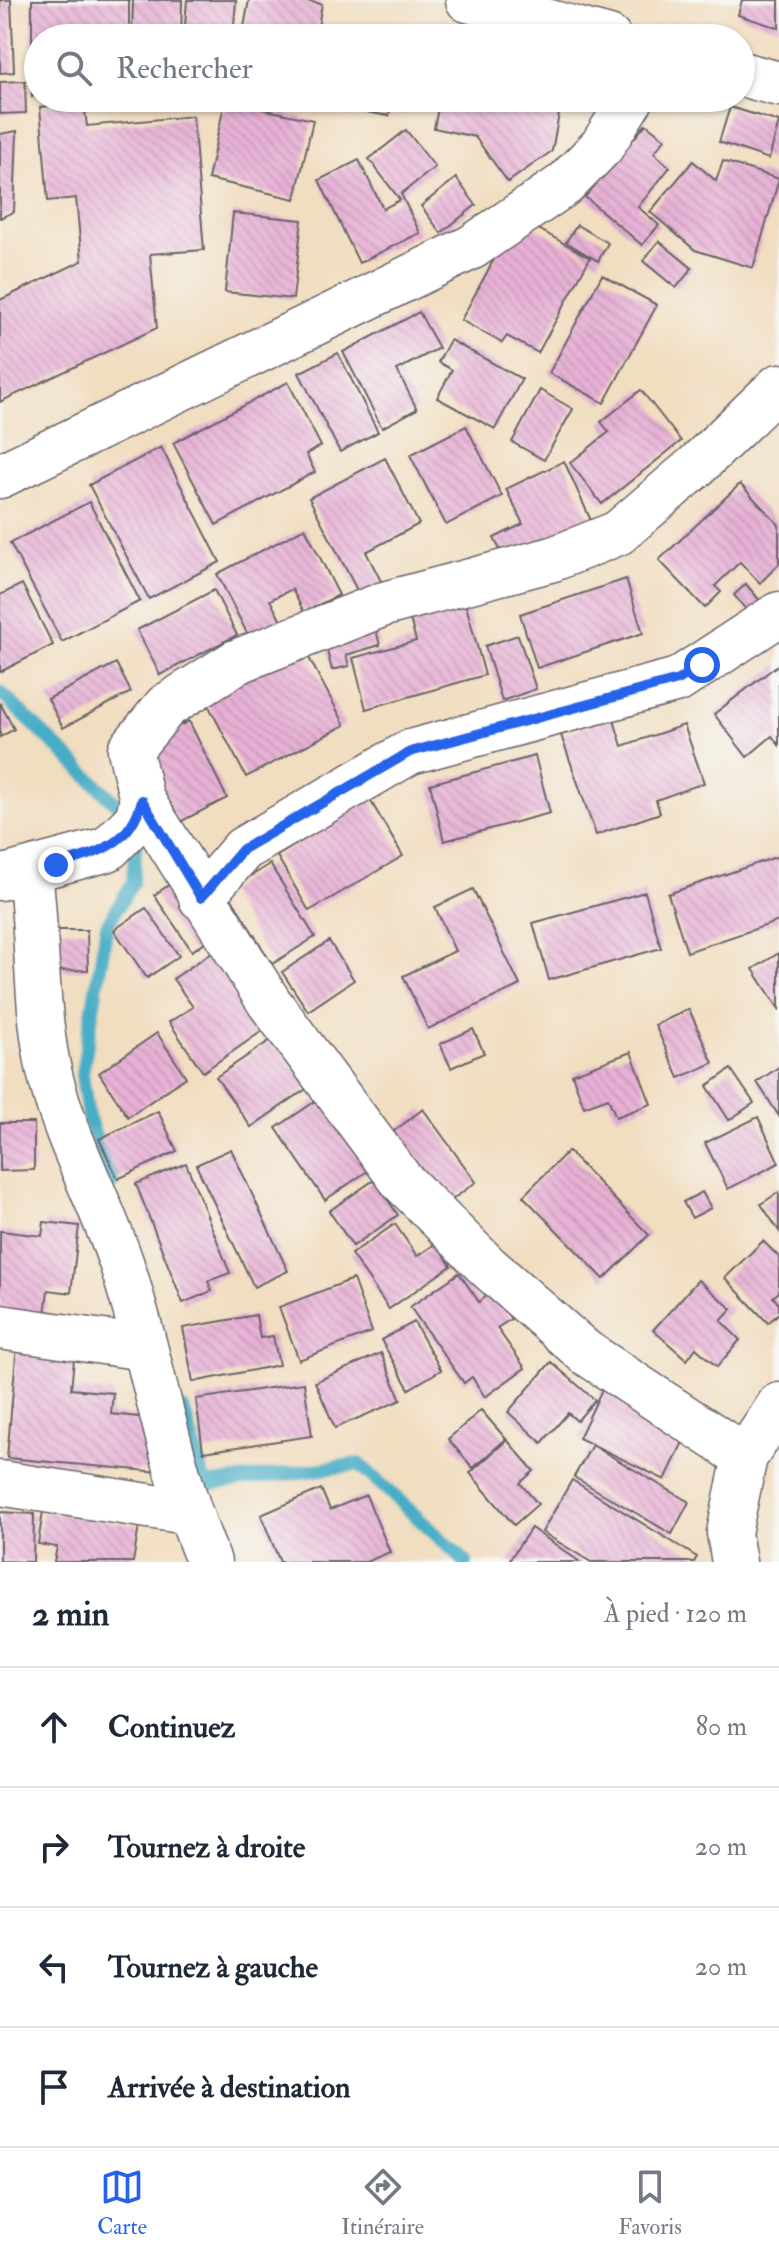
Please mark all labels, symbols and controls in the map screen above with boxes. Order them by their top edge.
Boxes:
search box [24,24,755,112]
icon: search [52,46,96,90]
text: Rechercher [116,50,253,87]
route start [684,647,720,683]
route end [38,847,74,883]
text: 2 min [32,1593,109,1636]
text: À pied · 120 m [604,1598,747,1630]
icon: ahead [32,1705,76,1749]
text: Continuez [108,1709,235,1746]
text: 80 m [696,1711,747,1743]
icon: right [32,1825,76,1869]
text: Tournez à droite [108,1829,305,1866]
text: 20 m [695,1831,747,1863]
icon: left [32,1945,76,1989]
text: Tournez à gauche [108,1949,318,1986]
text: 20 m [695,1951,747,1983]
icon: arrive [32,2065,76,2109]
text: Arrivée à destination [108,2069,351,2106]
tab: Carte [97,2165,147,2241]
tab: Itinéraire [341,2165,424,2241]
tab: Favoris [618,2165,682,2241]

